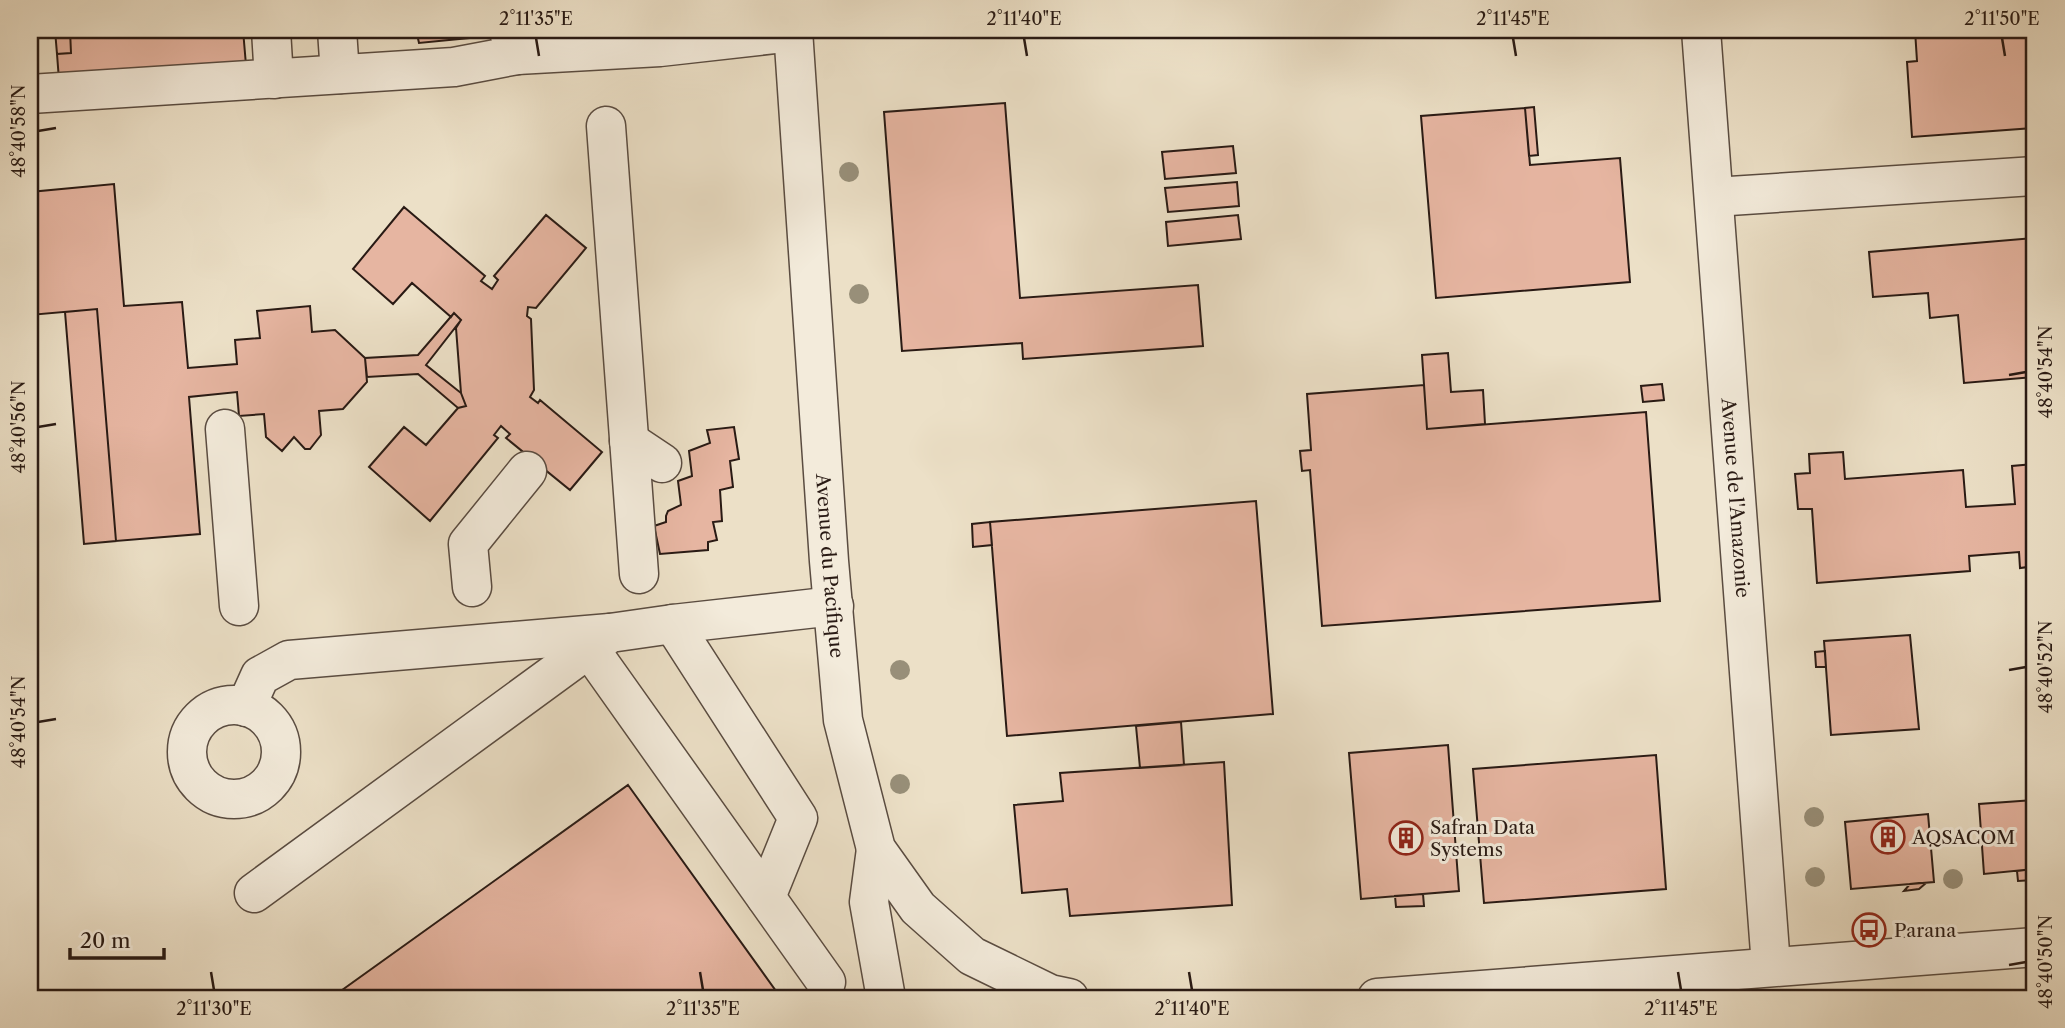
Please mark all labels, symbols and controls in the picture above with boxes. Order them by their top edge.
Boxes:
text: 2°11'35"E [499,8,573,30]
text: 2°11'40"E [986,8,1062,30]
text: 2°11'45"E [1476,8,1550,30]
text: 2°11'50"E [1964,8,2040,30]
text: 48°40'58"N [8,84,30,178]
text: 48°40'54"N [2035,325,2057,419]
text: 48°40'56"N [8,380,30,474]
street label: Avenue de l'Amazonie [1716,396,1754,598]
street label: Avenue du Pacifique [811,472,848,659]
text: 48°40'52"N [2035,620,2057,714]
text: 48°40'54"N [8,675,30,769]
place label: Safran Data Systems [1430,816,1535,861]
building icon: AQSACOM [1869,818,1907,856]
building icon: Safran Data Systems [1387,819,1425,857]
place label: AQSACOM [1911,826,2015,849]
bus stop icon: Parana [1850,911,1888,949]
text: 48°40'50"N [2035,915,2057,1009]
scale bar [70,916,164,960]
place label: Parana [1894,919,1956,942]
text: 20 m [80,928,131,953]
text: 2°11'30"E [176,998,252,1020]
text: 2°11'35"E [666,998,740,1020]
text: 2°11'40"E [1154,998,1230,1020]
text: 2°11'45"E [1644,998,1718,1020]

